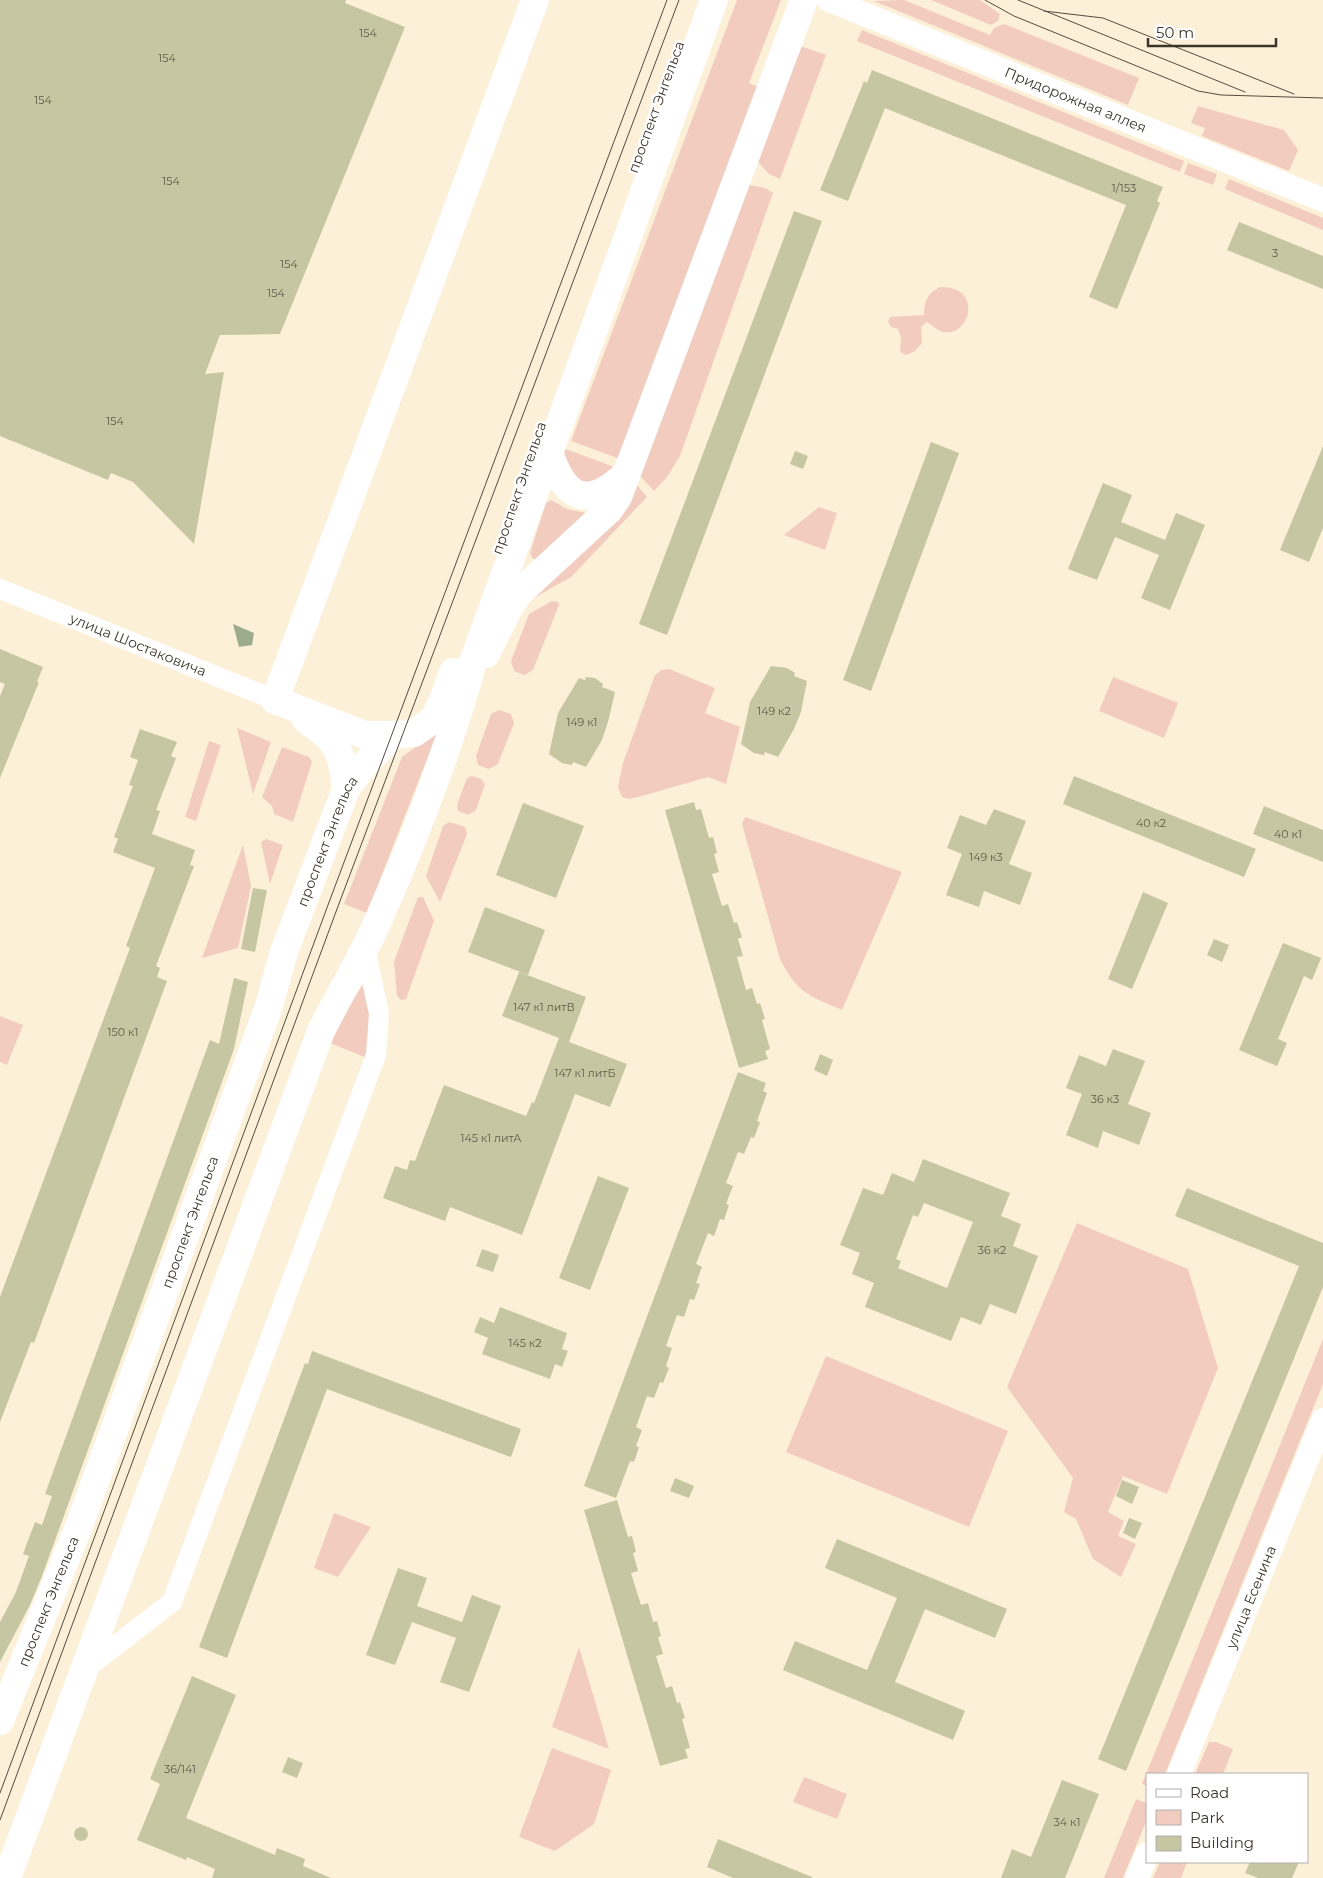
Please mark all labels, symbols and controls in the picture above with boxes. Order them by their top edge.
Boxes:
scale bar [1148,15,1276,47]
text: 50 m [1156,23,1194,42]
house number: 154 [359,26,377,40]
street label: проспект Энгельса [624,39,688,175]
house number: 154 [158,51,176,65]
street label: Придорожная аллея [1002,63,1149,137]
house number: 154 [34,93,52,107]
house number: 154 [162,174,180,188]
house number: 1/153 [1112,181,1136,195]
house number: 3 [1272,246,1278,260]
house number: 154 [280,257,298,271]
house number: 154 [267,286,285,300]
house number: 154 [106,414,124,428]
street label: проспект Энгельса [488,419,550,557]
street label: улица Шостаковича [66,609,209,680]
house number: 149 к2 [757,704,791,718]
house number: 149 к1 [566,715,598,729]
street label: проспект Энгельса [293,772,362,909]
house number: 40 к2 [1136,816,1166,830]
house number: 40 к1 [1274,827,1302,841]
house number: 149 к3 [969,850,1003,864]
house number: 147 к1 литВ [513,1000,575,1014]
house number: 150 к1 [108,1025,138,1039]
house number: 147 к1 литБ [554,1066,616,1080]
house number: 36 к3 [1091,1092,1119,1106]
house number: 145 к1 литА [460,1131,522,1145]
street label: проспект Энгельса [158,1154,222,1291]
house number: 36 к2 [978,1243,1006,1257]
house number: 145 к2 [509,1336,541,1350]
street label: проспект Энгельса [14,1534,83,1669]
street label: улица Есенина [1222,1543,1280,1652]
house number: 36/141 [164,1762,196,1776]
legend [1146,1773,1308,1863]
text: Road [1190,1783,1229,1802]
text: Park [1190,1808,1224,1827]
house number: 34 к1 [1054,1815,1080,1829]
text: Building [1190,1833,1254,1852]

